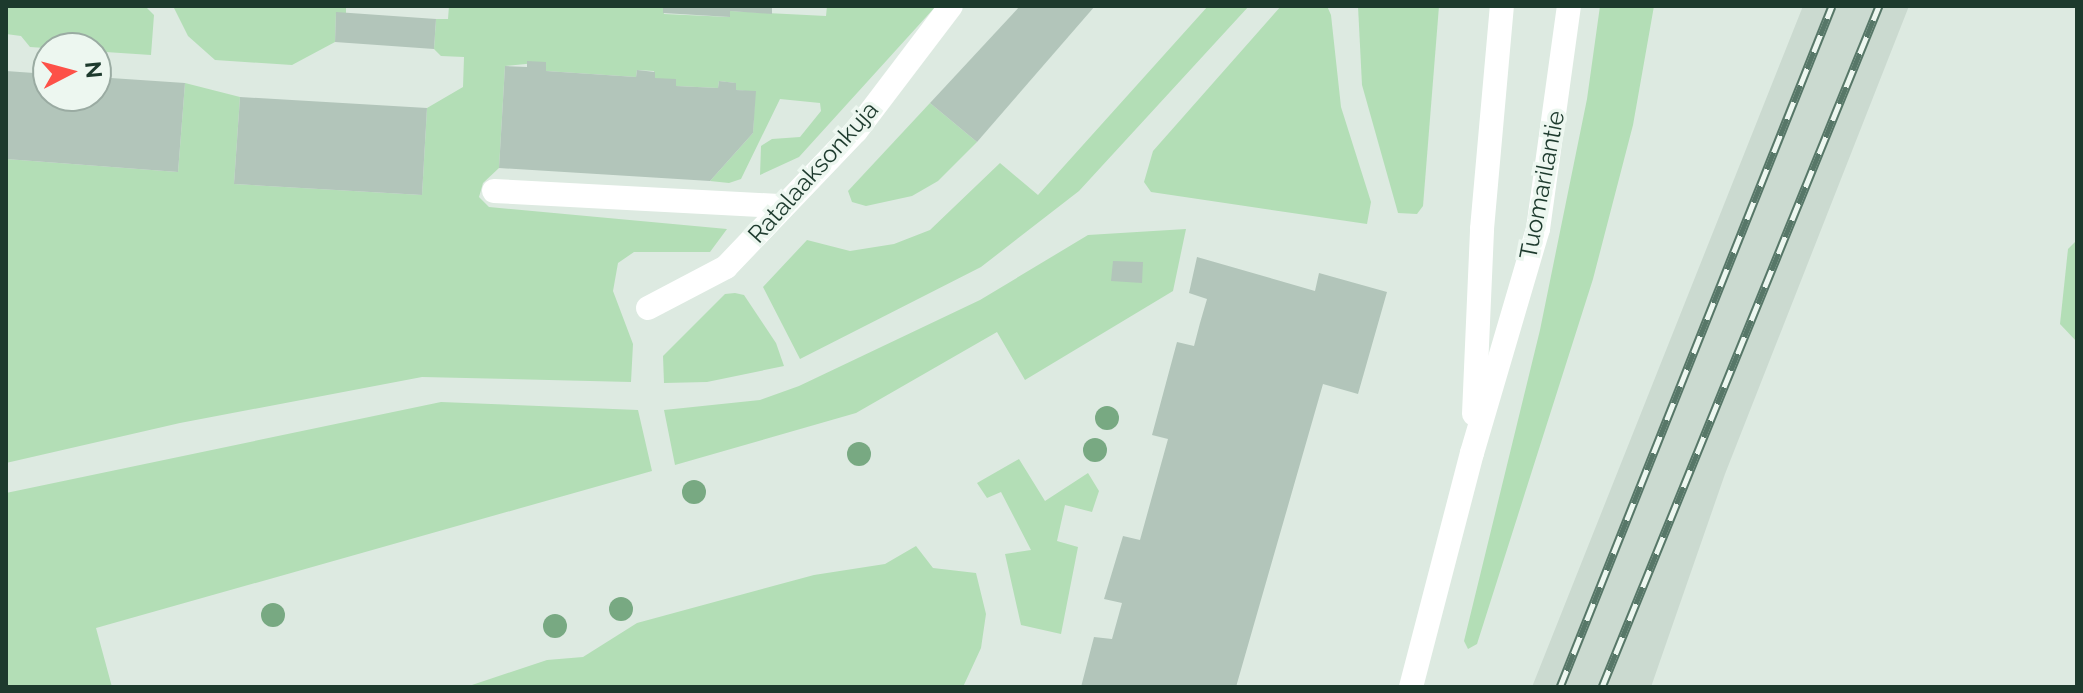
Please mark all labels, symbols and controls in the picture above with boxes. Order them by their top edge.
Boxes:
north arrow [32,32,112,112]
text: N [80,60,108,79]
street label: Ratalaaksonkuja [742,95,884,249]
street label: Tuomarilantie [1513,108,1571,262]

